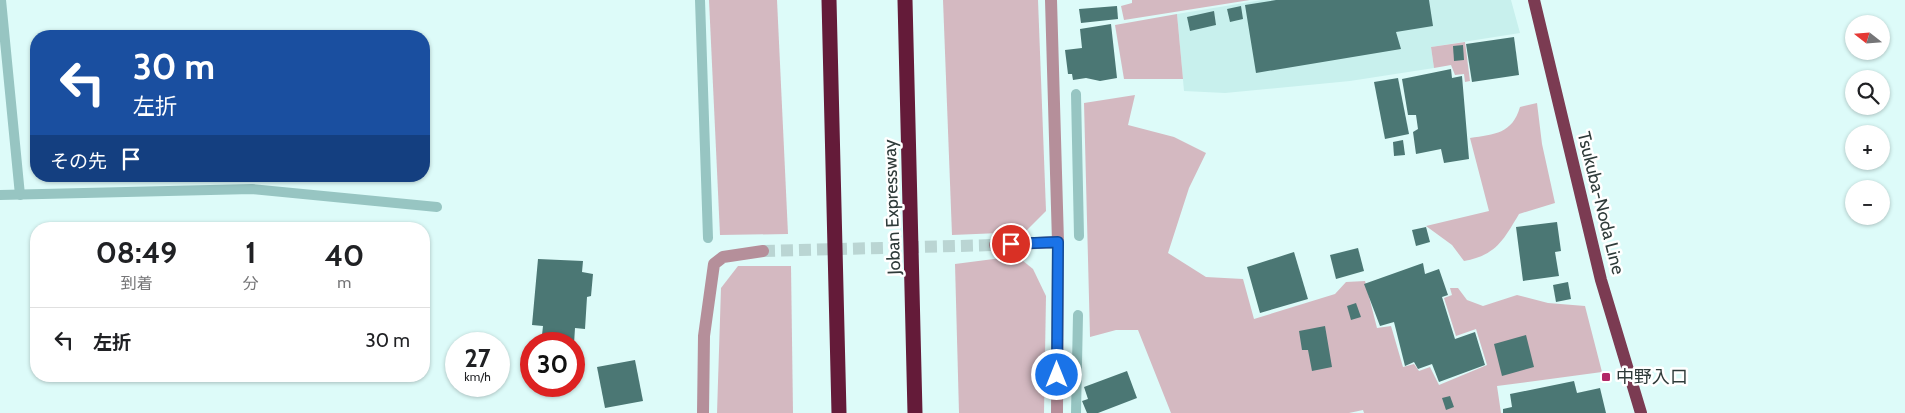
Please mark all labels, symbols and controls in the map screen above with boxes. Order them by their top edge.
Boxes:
north arrow [1845,15,1890,60]
map controls [1845,15,1890,225]
text: 30 m [133,45,215,88]
icon: left [50,50,115,115]
button: search [1845,70,1890,115]
text: 左折 [133,93,177,120]
button: + [1845,125,1890,170]
street label: Tsukuba-Noda Line [1573,129,1629,277]
street label: Joban Expressway [879,139,905,276]
icon: arrive [117,145,145,173]
text: その先 [50,150,107,173]
button: − [1845,180,1890,225]
pin [990,223,1032,265]
icon: arrive [997,230,1025,258]
text: 08:49 [96,234,177,271]
text: 1 [245,234,256,271]
text: 40 [324,237,364,274]
text: m [337,273,351,292]
text: 到着 [120,274,152,293]
text: 分 [243,274,259,293]
icon: left [50,326,78,354]
text: 30 m [366,329,410,352]
text: 左折 [93,331,131,354]
speed limit sign: 30 [520,332,585,397]
text: 27 [465,343,490,373]
position arrow [1030,348,1082,400]
place label: 中野入口 [1616,366,1688,388]
text: km/h [464,369,491,384]
marker: 中野入口 [1600,371,1612,383]

